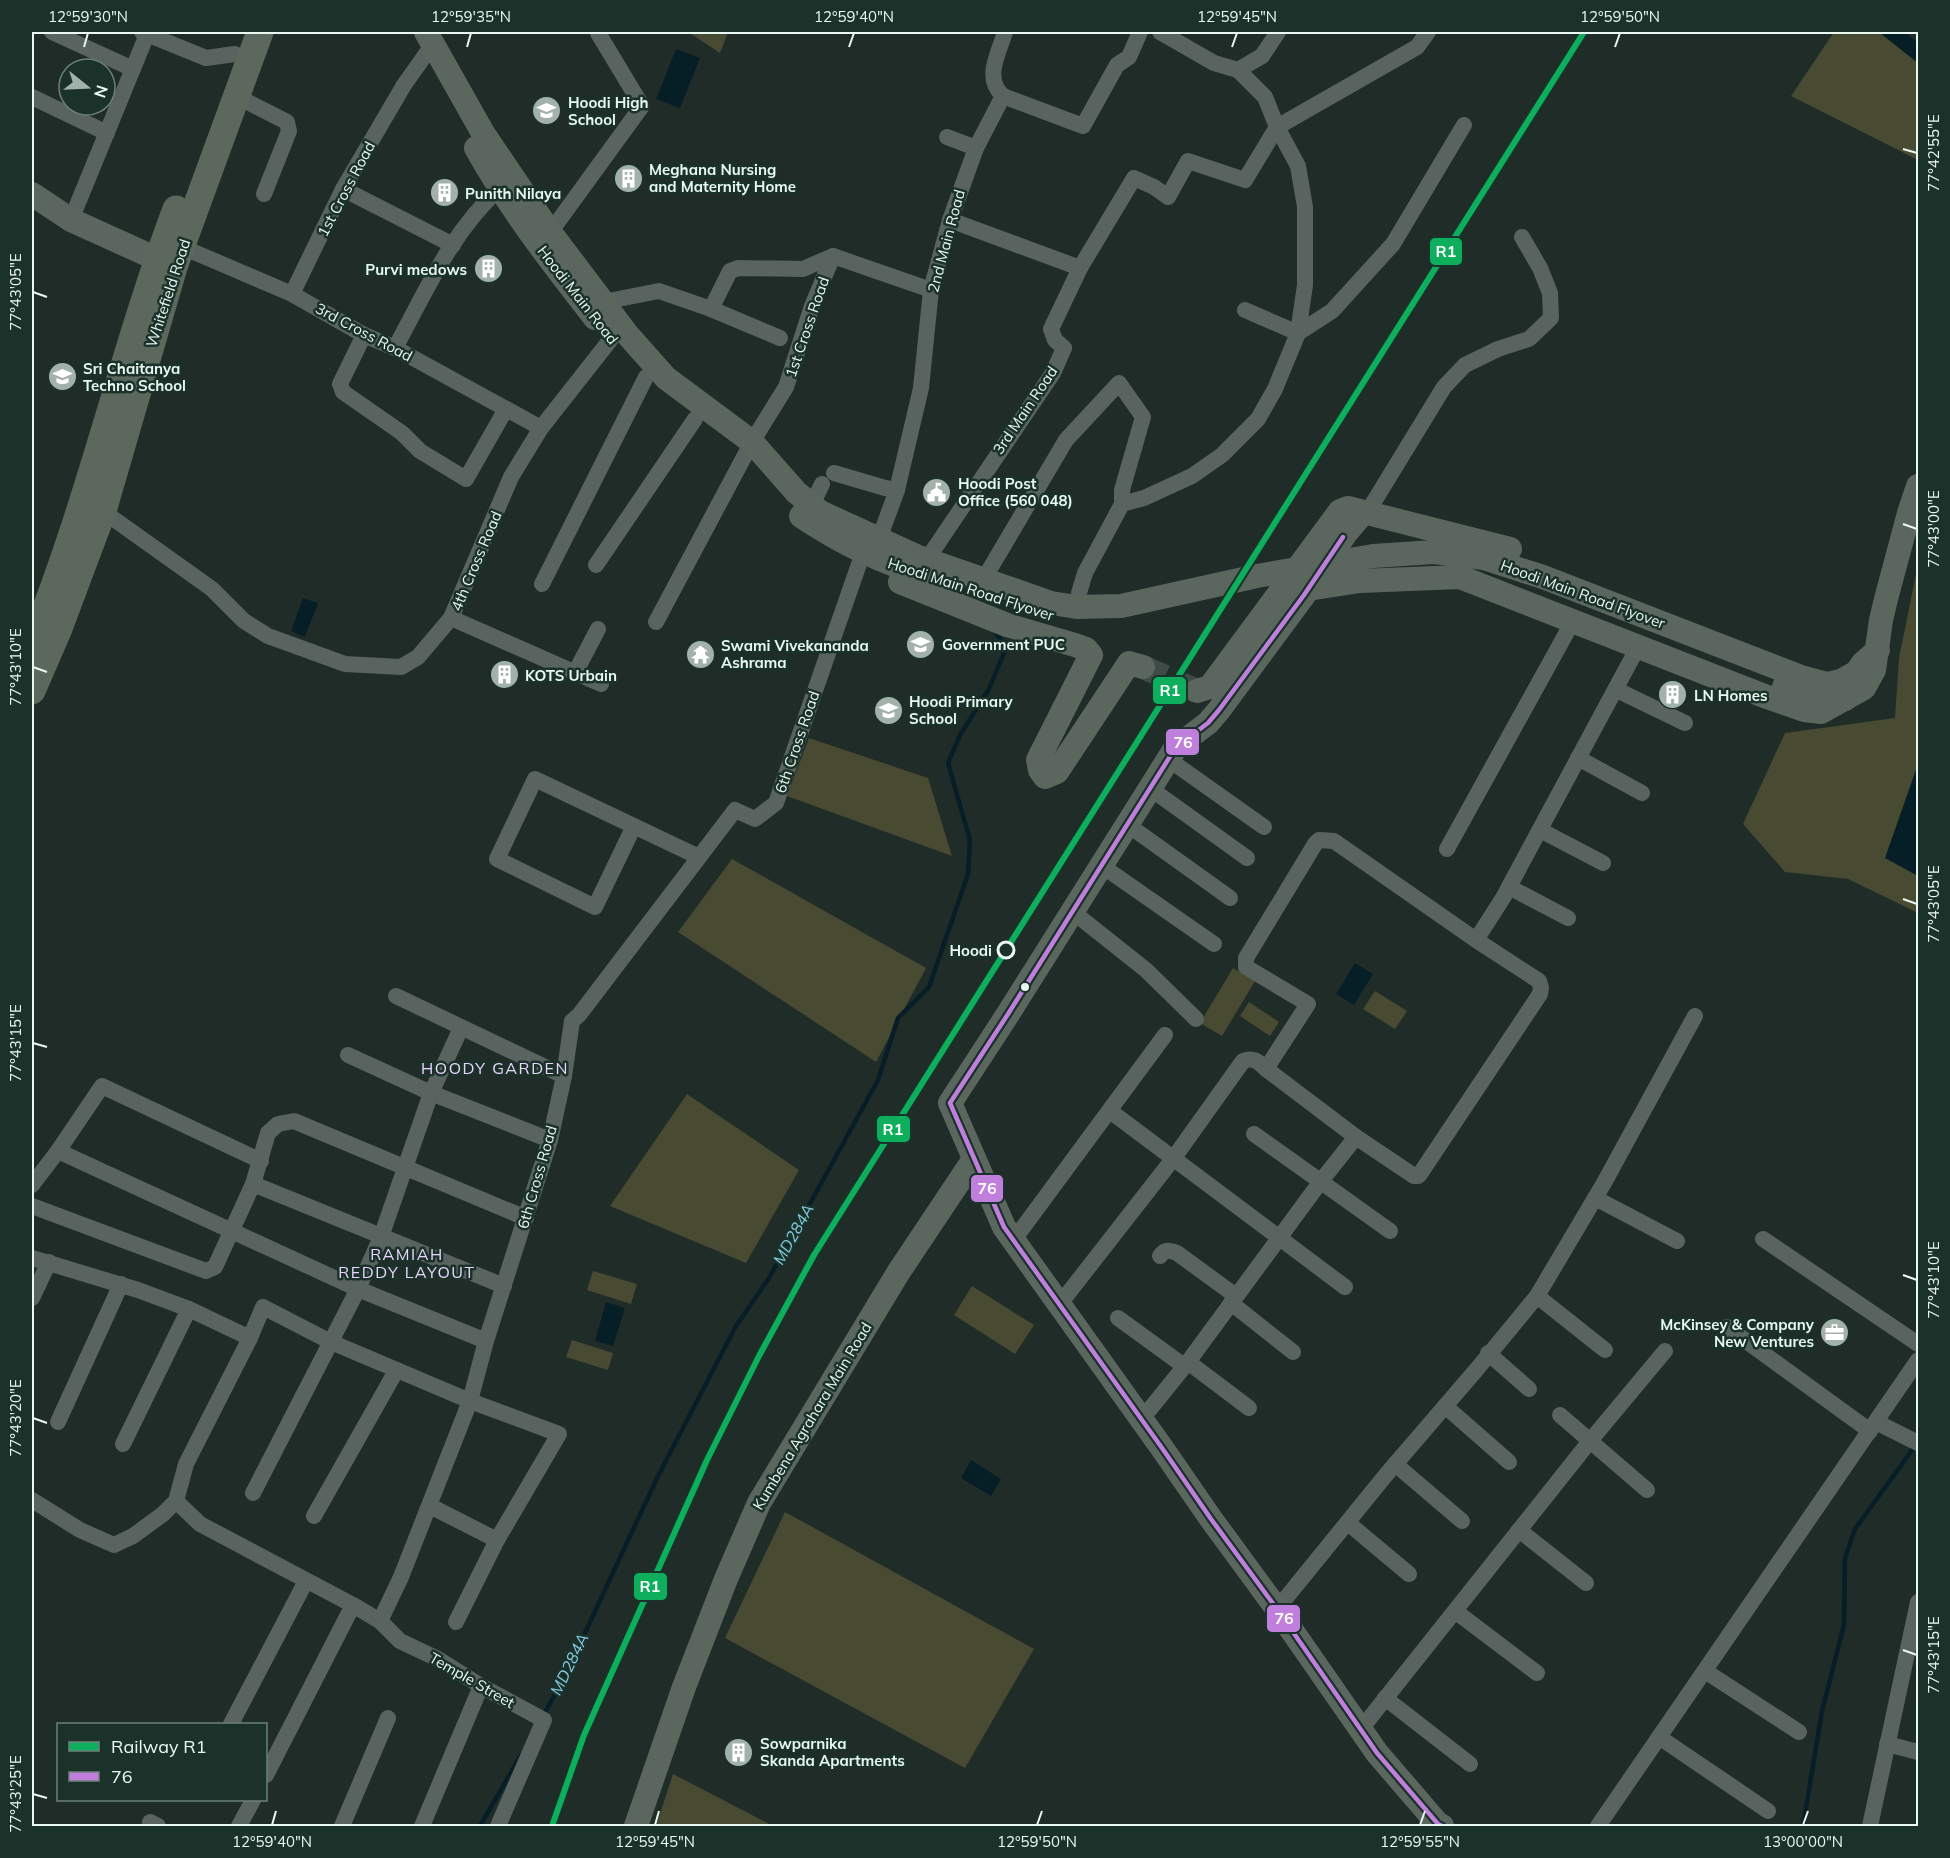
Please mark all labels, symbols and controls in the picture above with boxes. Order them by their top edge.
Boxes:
text: 12°59'30"N [48,7,128,26]
text: 12°59'35"N [431,7,511,26]
text: 12°59'40"N [814,7,894,26]
text: 12°59'45"N [1197,7,1277,26]
text: 12°59'50"N [1580,7,1660,26]
north arrow [57,57,117,117]
text: N [90,83,113,100]
place label: Hoodi High School [568,93,649,129]
school or university icon: Hoodi High School [531,95,563,127]
text: 77°42'55"E [1924,114,1943,192]
street label: 1st Cross Road [313,138,379,240]
place label: Meghana Nursing and Maternity Home [649,160,796,196]
building icon: Meghana Nursing and Maternity Home [612,162,644,194]
building icon: Punith Nilaya [428,177,460,209]
place label: Punith Nilaya [465,184,561,203]
street label: 2nd Main Road [923,188,969,294]
street label: Whitefield Road [142,237,194,349]
line badge: R1 [1429,237,1463,266]
text: R1 [1436,241,1456,261]
street label: Hoodi Main Road [534,242,622,348]
text: 77°43'05"E [6,253,25,331]
building icon: Purvi medows [472,253,504,285]
place label: Purvi medows [365,260,467,279]
street label: 1st Cross Road [781,274,833,380]
street label: 3rd Cross Road [312,298,416,366]
place label: Sri Chaitanya Techno School [83,359,186,395]
school or university icon: Sri Chaitanya Techno School [46,361,78,393]
street label: 3rd Main Road [989,362,1061,458]
place label: Hoodi Post Office (560 048) [958,474,1073,510]
public building icon: Hoodi Post Office (560 048) [921,476,953,508]
text: 77°43'00"E [1924,490,1943,568]
street label: 4th Cross Road [446,508,506,614]
street label: Hoodi Main Road Flyover [885,553,1057,625]
street label: Hoodi Main Road Flyover [1498,555,1668,633]
text: 77°43'10"E [6,628,25,706]
school or university icon: Government PUC [905,628,937,660]
place label: Government PUC [942,635,1065,654]
place label: Swami Vivekananda Ashrama [721,636,869,672]
temple icon: Swami Vivekananda Ashrama [684,638,716,670]
building icon: KOTS Urbain [488,659,520,691]
place label: KOTS Urbain [525,666,617,685]
line badge: R1 [1152,676,1187,705]
building icon: LN Homes [1657,679,1689,711]
text: R1 [1160,680,1180,700]
place label: LN Homes [1694,686,1768,705]
street label: 6th Cross Road [771,688,823,796]
place label: Hoodi Primary School [909,692,1013,728]
school or university icon: Hoodi Primary School [872,694,904,726]
line badge: 76 [1165,728,1200,756]
text: 76 [1173,732,1193,752]
text: 77°43'05"E [1924,865,1943,943]
place label: Hoodi [949,941,992,960]
marker: Hoodi [997,941,1015,959]
unlabelled marker [1019,981,1031,993]
text: 77°43'15"E [6,1004,25,1082]
district label: HOODY GARDEN [421,1058,569,1078]
line badge: R1 [876,1115,911,1143]
text: R1 [883,1119,903,1139]
street label: 6th Cross Road [513,1123,561,1231]
line badge: 76 [970,1174,1004,1203]
text: 76 [977,1178,997,1198]
water label: MD284A [768,1200,818,1268]
text: 77°43'10"E [1924,1241,1943,1319]
district label: RAMIAH REDDY LAYOUT [338,1244,476,1282]
place label: McKinsey & Company New Ventures [1660,1315,1815,1351]
office icon: McKinsey & Company New Ventures [1819,1317,1851,1349]
street label: Kumbena Agrahara Main Road [748,1319,876,1513]
text: 77°43'20"E [6,1379,25,1457]
line badge: R1 [633,1572,668,1601]
text: R1 [640,1576,660,1596]
line badge: 76 [1266,1604,1301,1633]
text: 76 [1274,1608,1294,1628]
text: 77°43'15"E [1924,1616,1943,1694]
water label: MD284A [545,1630,593,1698]
street label: Temple Street [426,1648,518,1712]
legend [57,1723,267,1801]
place label: Sowparnika Skanda Apartments [760,1734,905,1770]
text: Railway R1 [111,1735,206,1758]
building icon: Sowparnika Skanda Apartments [723,1736,755,1768]
text: 77°43'25"E [6,1755,25,1833]
text: 76 [111,1765,133,1788]
text: 12°59'40"N [232,1832,312,1851]
text: 12°59'45"N [615,1832,695,1851]
text: 12°59'50"N [997,1832,1077,1851]
text: 12°59'55"N [1380,1832,1460,1851]
text: 13°00'00"N [1763,1832,1843,1851]

